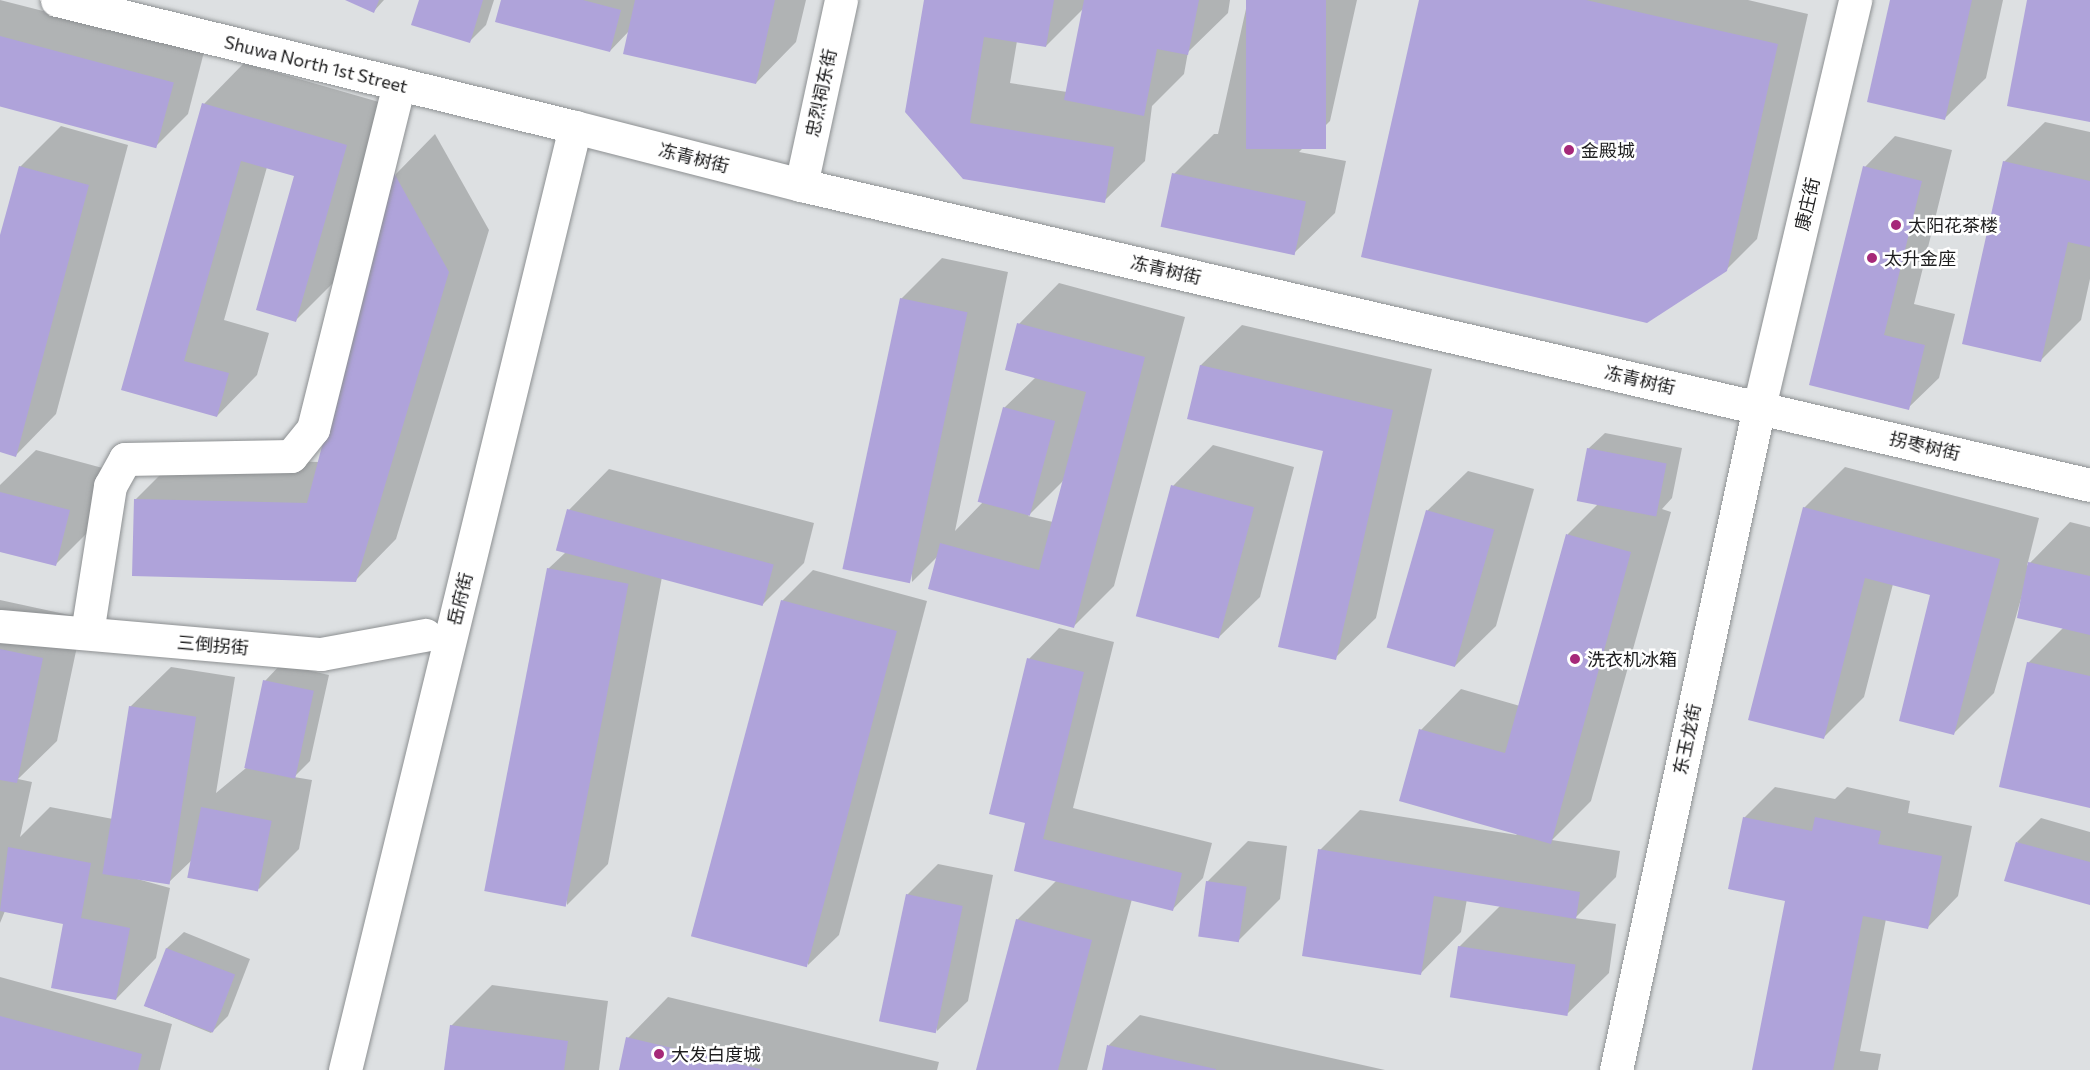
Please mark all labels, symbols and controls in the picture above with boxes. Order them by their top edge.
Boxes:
street label: Shuwa North 1st Street [222,31,410,97]
street label: 忠烈祠东街 [801,47,841,139]
street label: 冻青树街 [656,139,732,177]
place label: 金殿城 [1581,139,1635,161]
marker: 金殿城 [1562,143,1576,157]
street label: 康庄街 [1790,175,1824,233]
place label: 太阳花茶楼 [1908,214,1998,236]
marker: 太阳花茶楼 [1889,218,1903,232]
place label: 太升金座 [1884,247,1956,269]
street label: 冻青树街 [1128,251,1204,289]
marker: 太升金座 [1865,251,1879,265]
street label: 冻青树街 [1602,361,1678,399]
street label: 拐枣树街 [1887,427,1963,465]
street label: 岳府街 [443,570,477,628]
street label: 三倒拐街 [176,631,250,659]
place label: 洗衣机冰箱 [1587,648,1677,670]
marker: 洗衣机冰箱 [1568,652,1582,666]
street label: 东玉龙街 [1669,702,1705,776]
place label: 大发白度城 [671,1043,761,1065]
marker: 大发白度城 [652,1047,666,1061]

